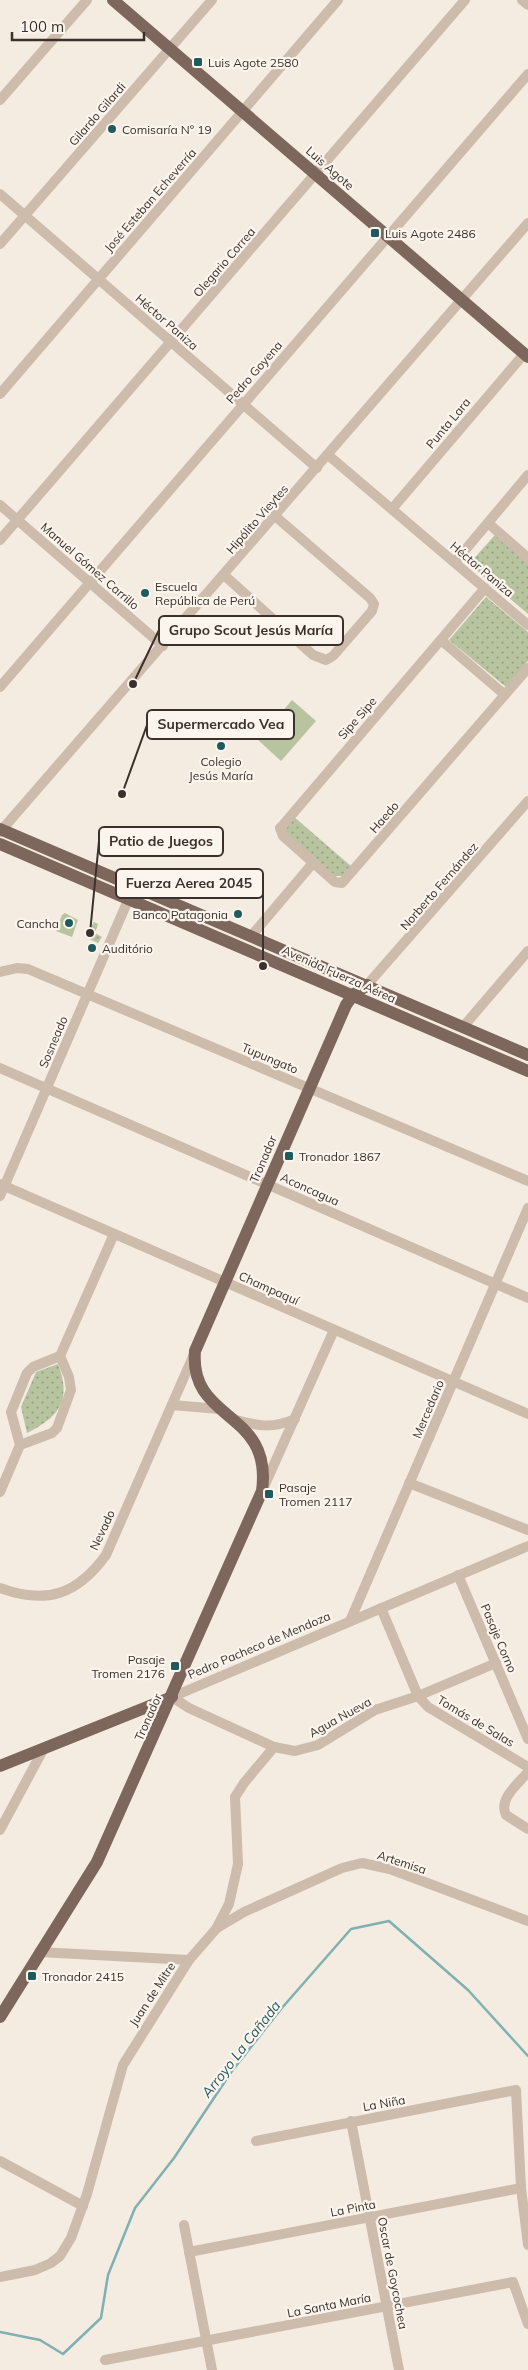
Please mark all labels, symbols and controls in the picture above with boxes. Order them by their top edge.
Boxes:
scale bar [12,10,145,42]
text: 100 m [20,17,64,36]
place label: Luis Agote 2580 [208,55,299,70]
marker: Luis Agote 2580 [192,56,204,68]
street label: Gilardo Gilardi [65,79,129,149]
place label: Comisaría N° 19 [122,122,212,137]
marker: Comisaría N° 19 [106,123,118,135]
street label: Luis Agote [303,143,357,193]
street label: José Esteban Echeverría [101,145,199,255]
street label: Olegario Correa [190,224,258,300]
place label: Luis Agote 2486 [385,226,476,241]
marker: Luis Agote 2486 [369,227,381,239]
street label: Héctor Paniza [133,291,201,353]
street label: Pedro Goyena [223,338,285,406]
street label: Punta Lara [422,395,474,451]
street label: Hipólito Vieytes [223,481,291,557]
street label: Manuel Gómez Carrillo [38,519,142,613]
street label: Héctor Paniza [447,538,517,600]
place label: Escuela República de Perú [155,579,255,608]
marker: Escuela República de Perú [139,587,151,599]
callout: Grupo Scout Jesús María [159,616,343,645]
text: Grupo Scout Jesús María [169,621,333,639]
street label: Sipe Sipe [335,694,379,742]
callout: Supermercado Vea [147,710,294,739]
text: Supermercado Vea [158,715,284,733]
marker: Colegio Jesús María [215,740,227,752]
place label: Colegio Jesús María [189,754,253,783]
street label: Haedo [366,798,402,836]
callout: Patio de Juegos [99,827,223,856]
text: Patio de Juegos [109,832,213,850]
street label: Norberto Fernández [397,839,481,933]
callout: Fuerza Aerea 2045 [116,869,263,898]
text: Fuerza Aerea 2045 [126,874,252,892]
place label: Banco Patagonia [133,907,228,922]
marker: Banco Patagonia [232,908,244,920]
place label: Cancha [17,916,59,931]
marker: Cancha [63,917,75,929]
place label: Auditório [102,941,153,956]
marker: Auditório [86,942,98,954]
street label: Avenida Fuerza Aérea [280,942,398,1006]
street label: Sosneado [35,1014,71,1070]
street label: Tupungato [240,1039,301,1077]
street label: Tronador [246,1132,280,1185]
place label: Tronador 1867 [299,1149,381,1164]
marker: Tronador 1867 [283,1150,295,1162]
street label: Aconcagua [278,1169,342,1209]
street label: Champaquí [237,1268,302,1308]
street label: Mercedario [409,1377,447,1440]
place label: Pasaje Tromen 2117 [279,1480,353,1509]
marker: Pasaje Tromen 2117 [263,1488,275,1500]
street label: Nevado [86,1507,118,1553]
street label: Pasaje Corno [478,1601,520,1675]
street label: Pedro Pacheco de Mendoza [185,1608,333,1682]
place label: Pasaje Tromen 2176 [92,1652,165,1681]
marker: Pasaje Tromen 2176 [169,1660,181,1672]
street label: Tronador [131,1690,165,1743]
street label: Tomás de Salas [435,1692,517,1750]
street label: Agua Nueva [306,1694,374,1740]
street label: Artemisa [376,1847,428,1877]
street label: Juan de Mitre [126,1959,178,2029]
place label: Tronador 2415 [42,1969,124,1984]
marker: Tronador 2415 [26,1970,38,1982]
water label: Arroyo La Cañada [197,1997,284,2102]
street label: La Niña [362,2092,406,2114]
street label: La Pinta [329,2196,377,2220]
street label: Oscar de Goycochea [375,2216,411,2330]
street label: La Santa María [286,2290,372,2320]

